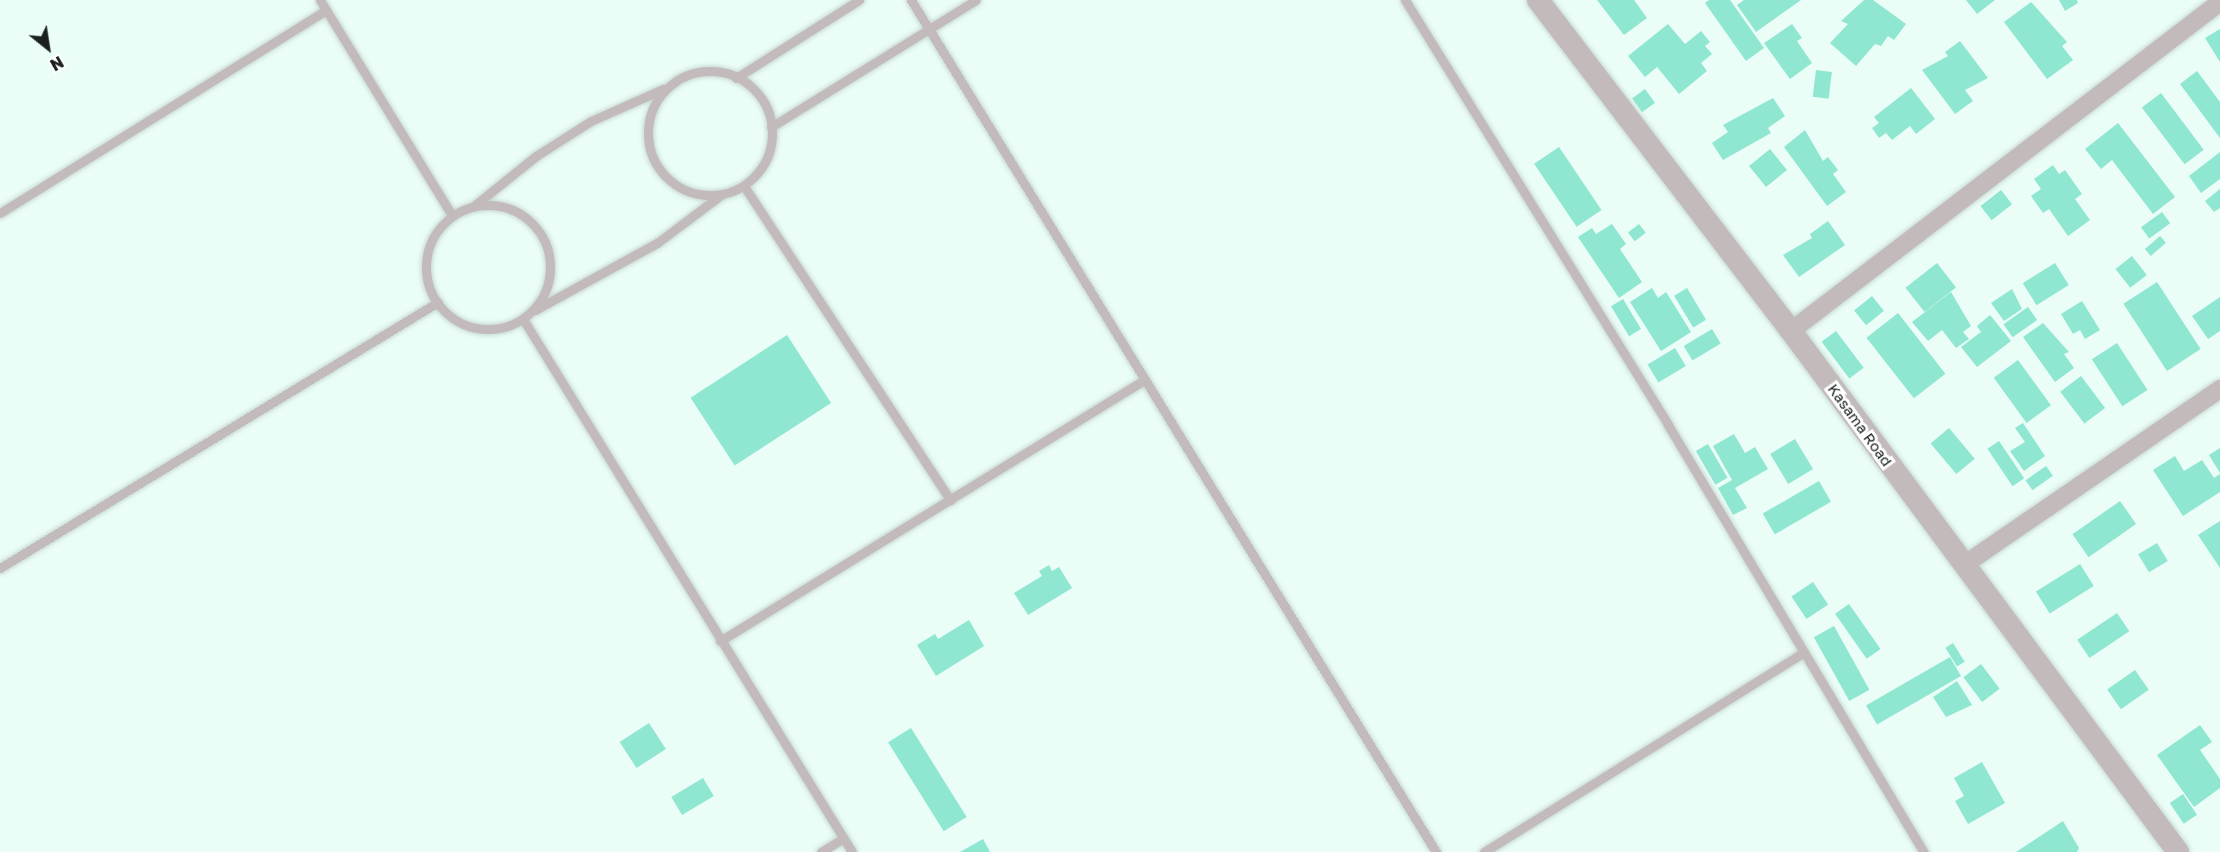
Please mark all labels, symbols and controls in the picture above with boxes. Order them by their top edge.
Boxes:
north arrow [18,18,78,78]
text: N [47,52,67,75]
street label: Kasama Road [1824,380,1896,470]

